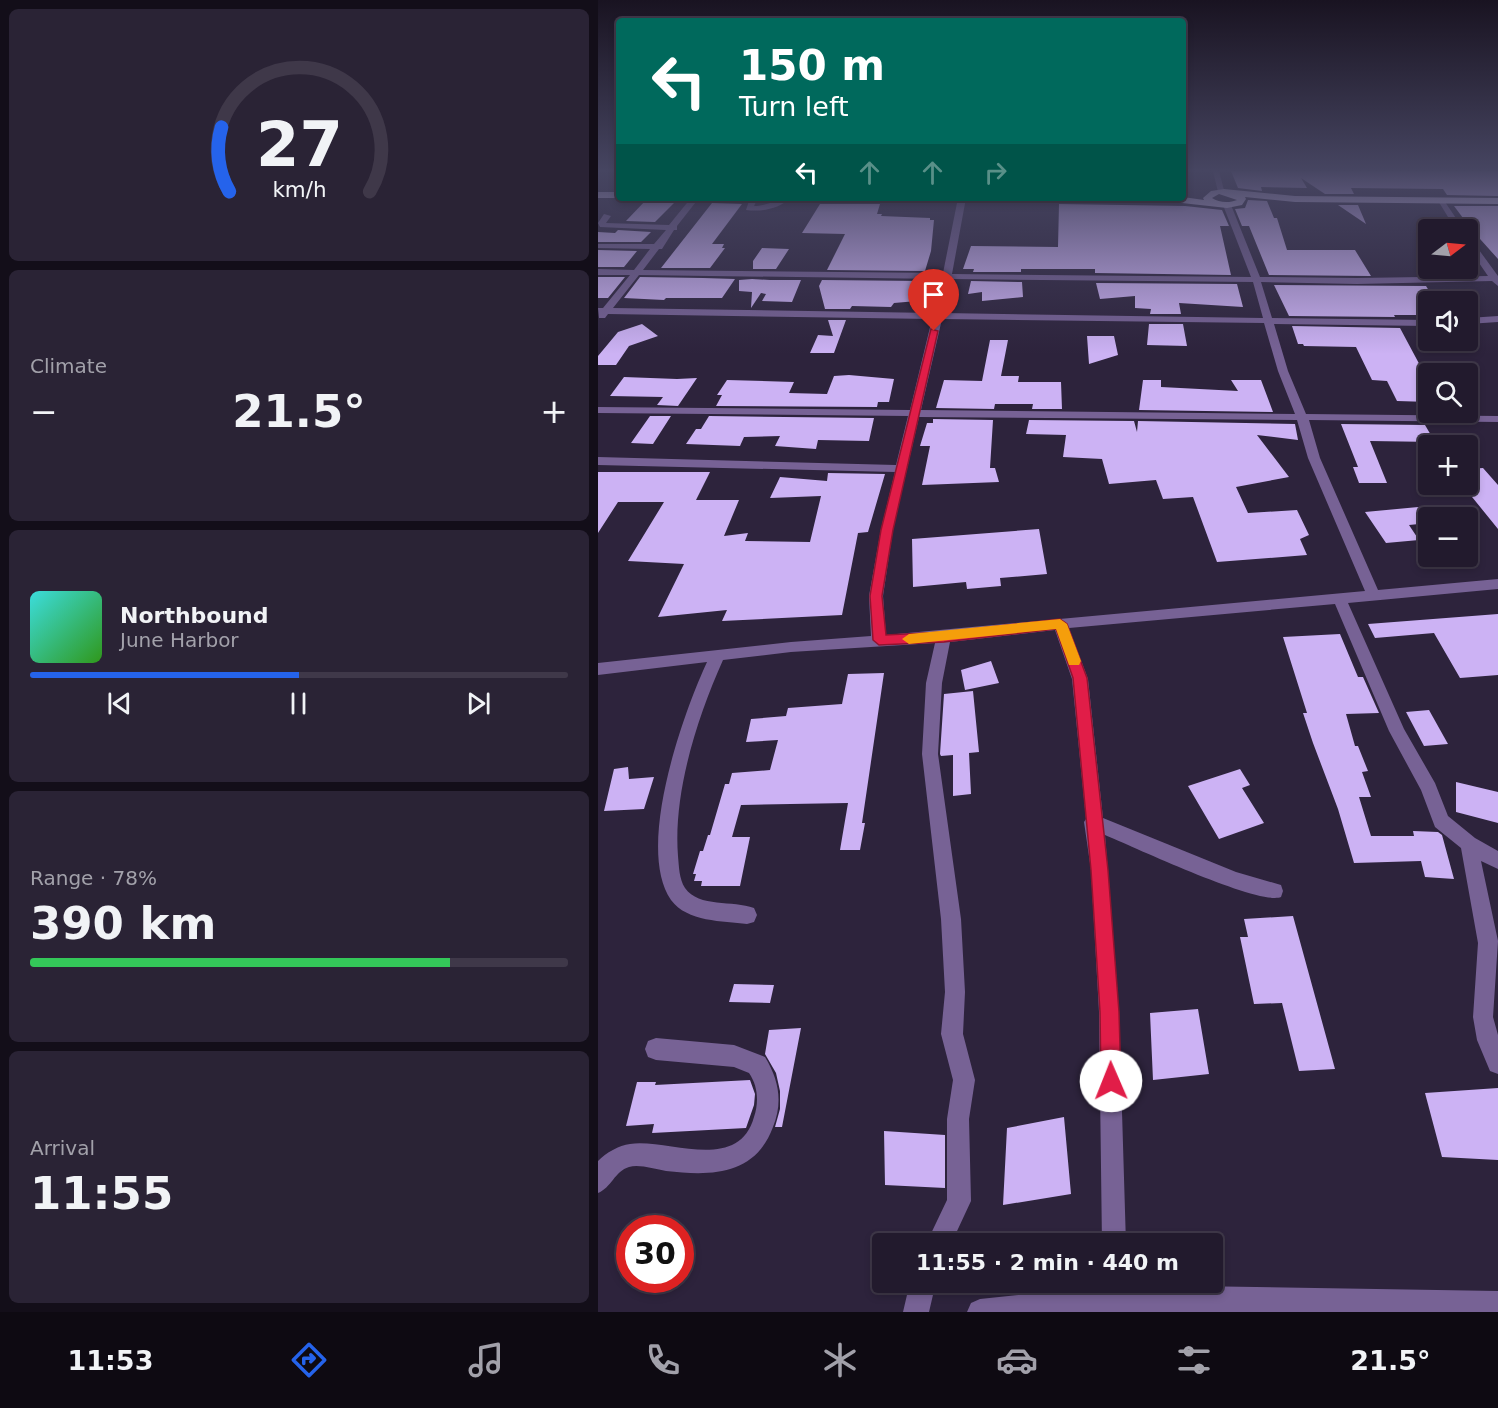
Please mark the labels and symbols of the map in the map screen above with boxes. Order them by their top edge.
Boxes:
north arrow [1418,219,1478,279]
pin [908,269,959,331]
position arrow [1079,1049,1143,1113]
speed limit sign: 30 [616,1215,694,1293]

